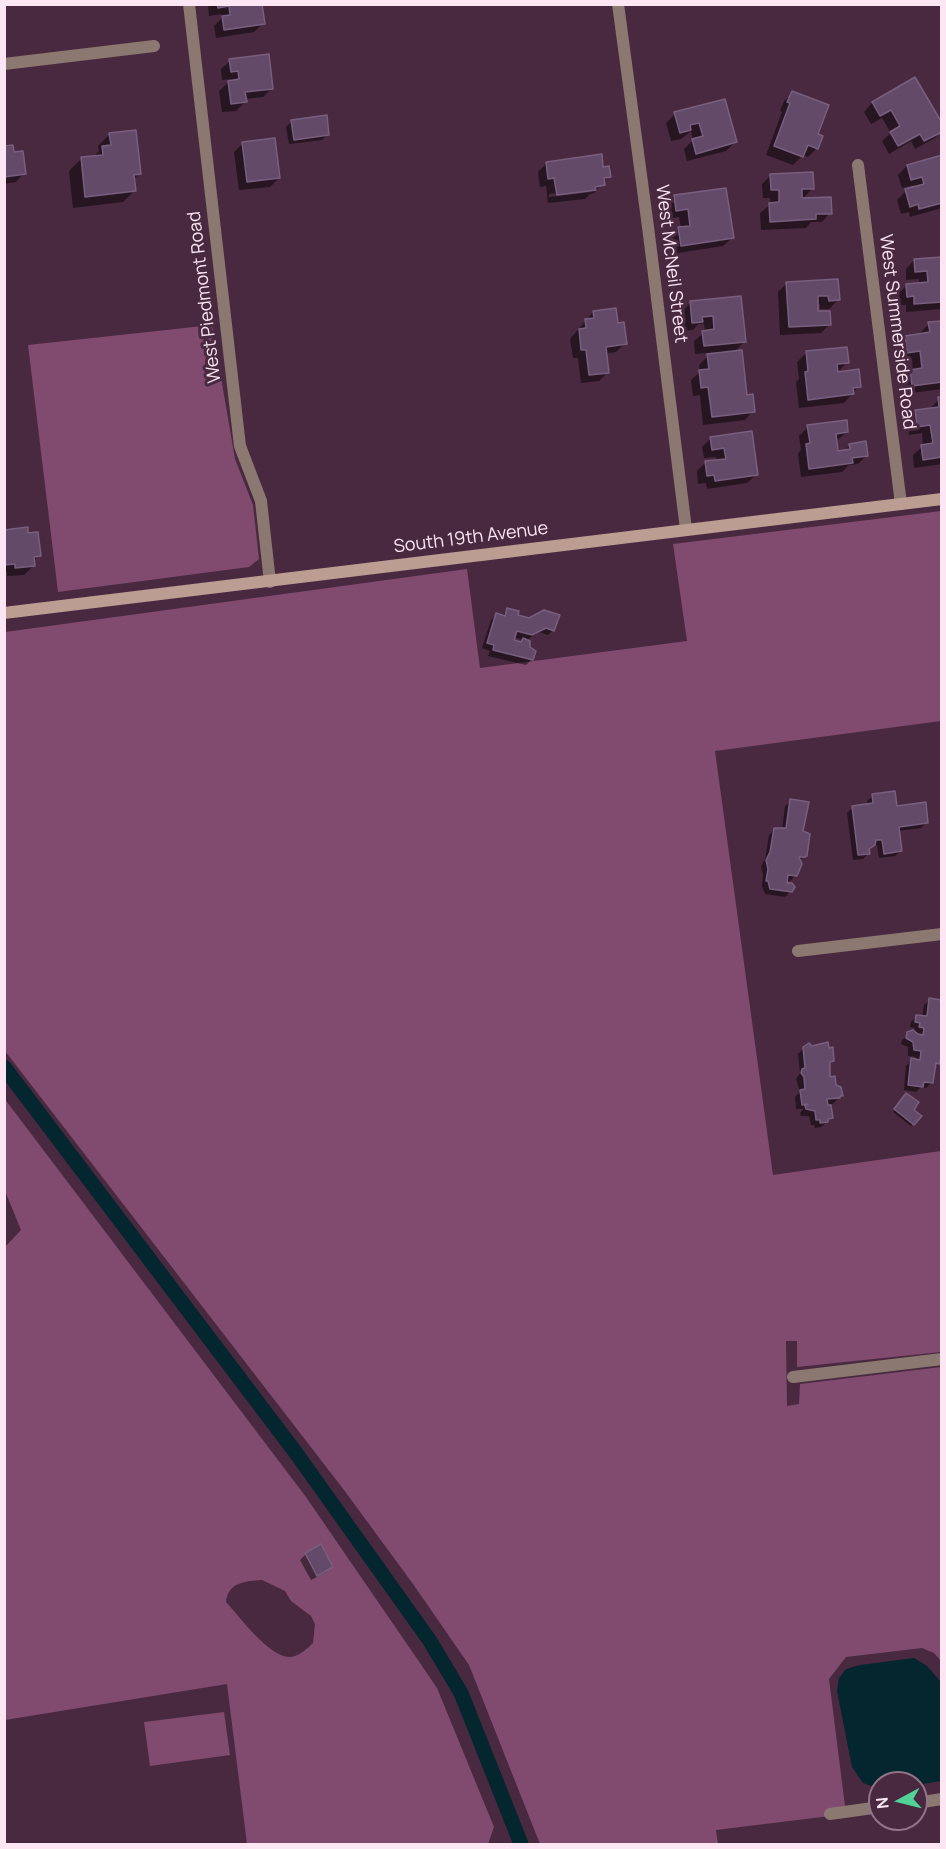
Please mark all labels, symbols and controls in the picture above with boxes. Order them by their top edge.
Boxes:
street label: West McNeil Street [651,184,691,344]
street label: West Piedmont Road [184,210,226,384]
street label: West Summerside Road [874,233,920,431]
street label: South 19th Avenue [393,518,549,558]
north arrow [868,1771,928,1831]
text: N [871,1796,894,1810]

